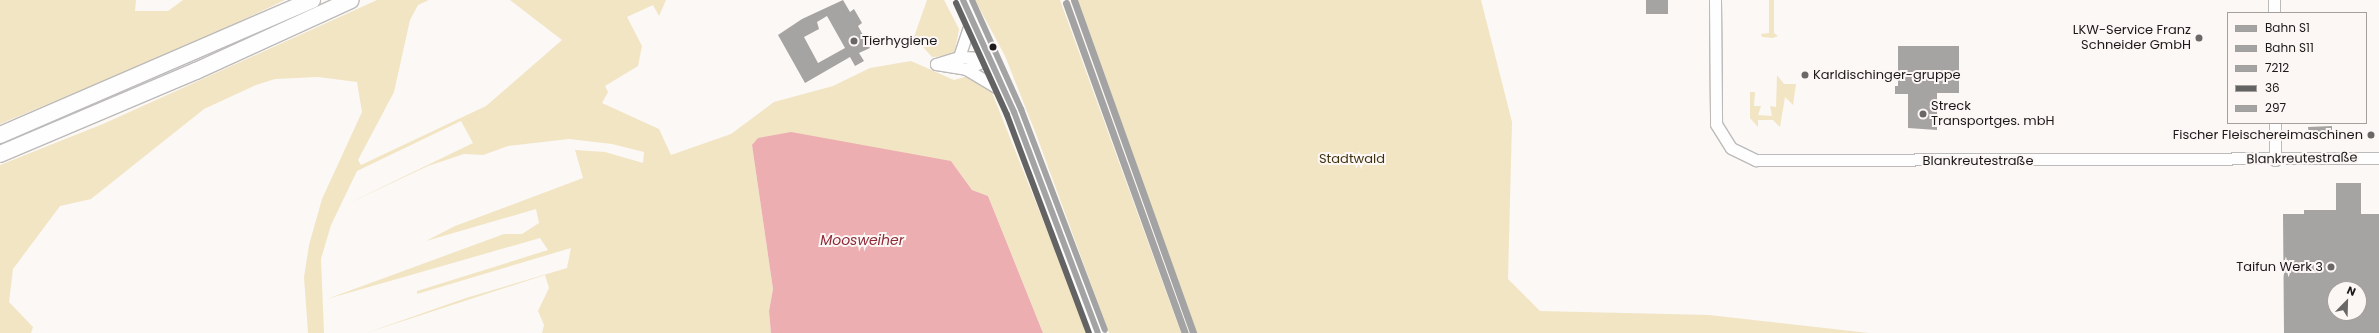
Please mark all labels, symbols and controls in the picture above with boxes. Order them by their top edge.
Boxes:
legend [2227,12,2367,124]
text: Bahn S1 [2265,19,2310,36]
place label: LKW-Service Franz Schneider GmbH [2073,23,2191,54]
place label: Tierhygiene [862,33,937,49]
marker: LKW-Service Franz Schneider GmbH [2194,33,2204,43]
marker: Tierhygiene [849,36,859,46]
text: Bahn S11 [2265,39,2314,56]
unlabelled marker [988,42,998,52]
text: 7212 [2265,59,2289,76]
place label: Karldischinger-gruppe [1813,67,1961,83]
marker: Karldischinger-gruppe [1800,70,1810,80]
text: 36 [2265,79,2280,96]
place label: Streck Transportges. mbH [1931,99,2054,130]
text: 297 [2265,99,2286,116]
marker: Streck Transportges. mbH [1918,109,1928,119]
place label: Fischer Fleischereimaschinen [2173,127,2363,143]
marker: Fischer Fleischereimaschinen [2366,130,2376,140]
street label: Blankreutestraße [2246,150,2358,168]
park label: Stadtwald [1319,151,1385,167]
street label: Blankreutestraße [1922,153,2034,169]
water label: Moosweiher [820,232,904,248]
place label: Taifun Werk 3 [2236,259,2323,275]
marker: Taifun Werk 3 [2326,262,2336,272]
north arrow [2327,281,2367,321]
text: N [2344,282,2358,300]

